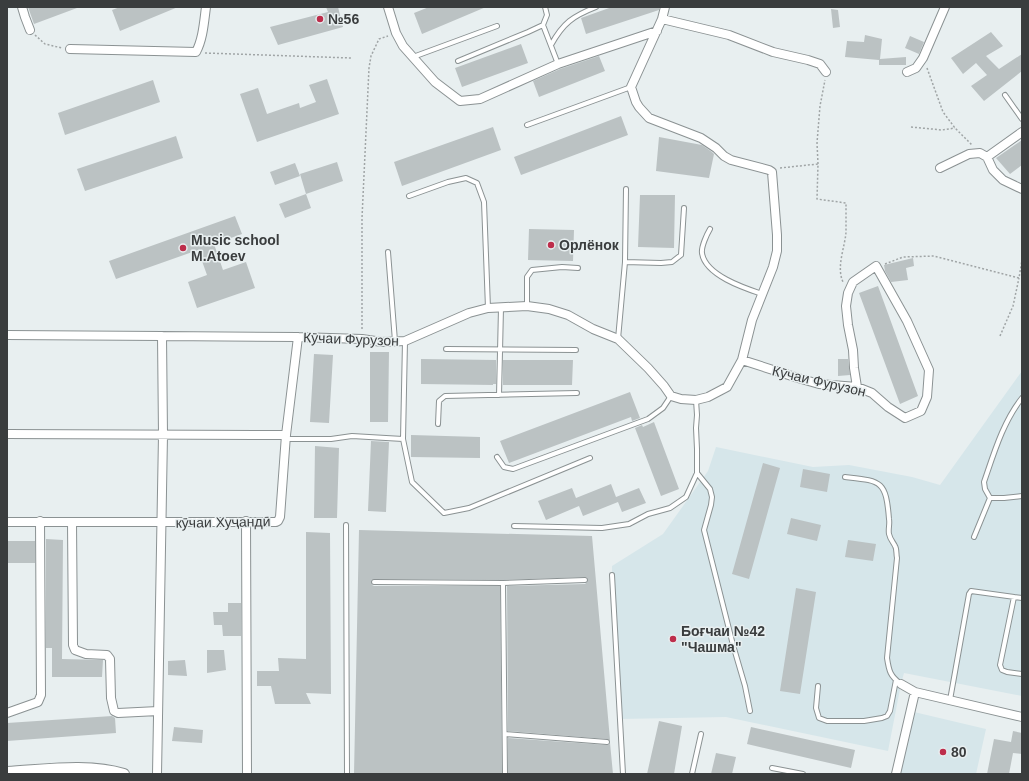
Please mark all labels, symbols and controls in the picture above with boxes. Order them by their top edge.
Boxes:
place label: №56 [328,11,359,27]
marker: №56 [315,14,325,24]
place label: Music school M.Atoev [191,232,280,264]
place label: Орлёнок [559,237,620,253]
marker: Орлёнок [546,240,556,250]
marker: Music school M.Atoev [178,243,188,253]
street label: Кӯчаи Фурузон [303,329,399,349]
street label: Кӯчаи Фурузон [771,362,867,400]
street label: кӯчаи Хуҷандӣ [175,513,271,531]
place label: Боғчаи №42 "Чашма" [681,623,765,655]
marker: Боғчаи №42 "Чашма" [668,634,678,644]
place label: 80 [951,744,967,760]
marker: 80 [938,747,948,757]

